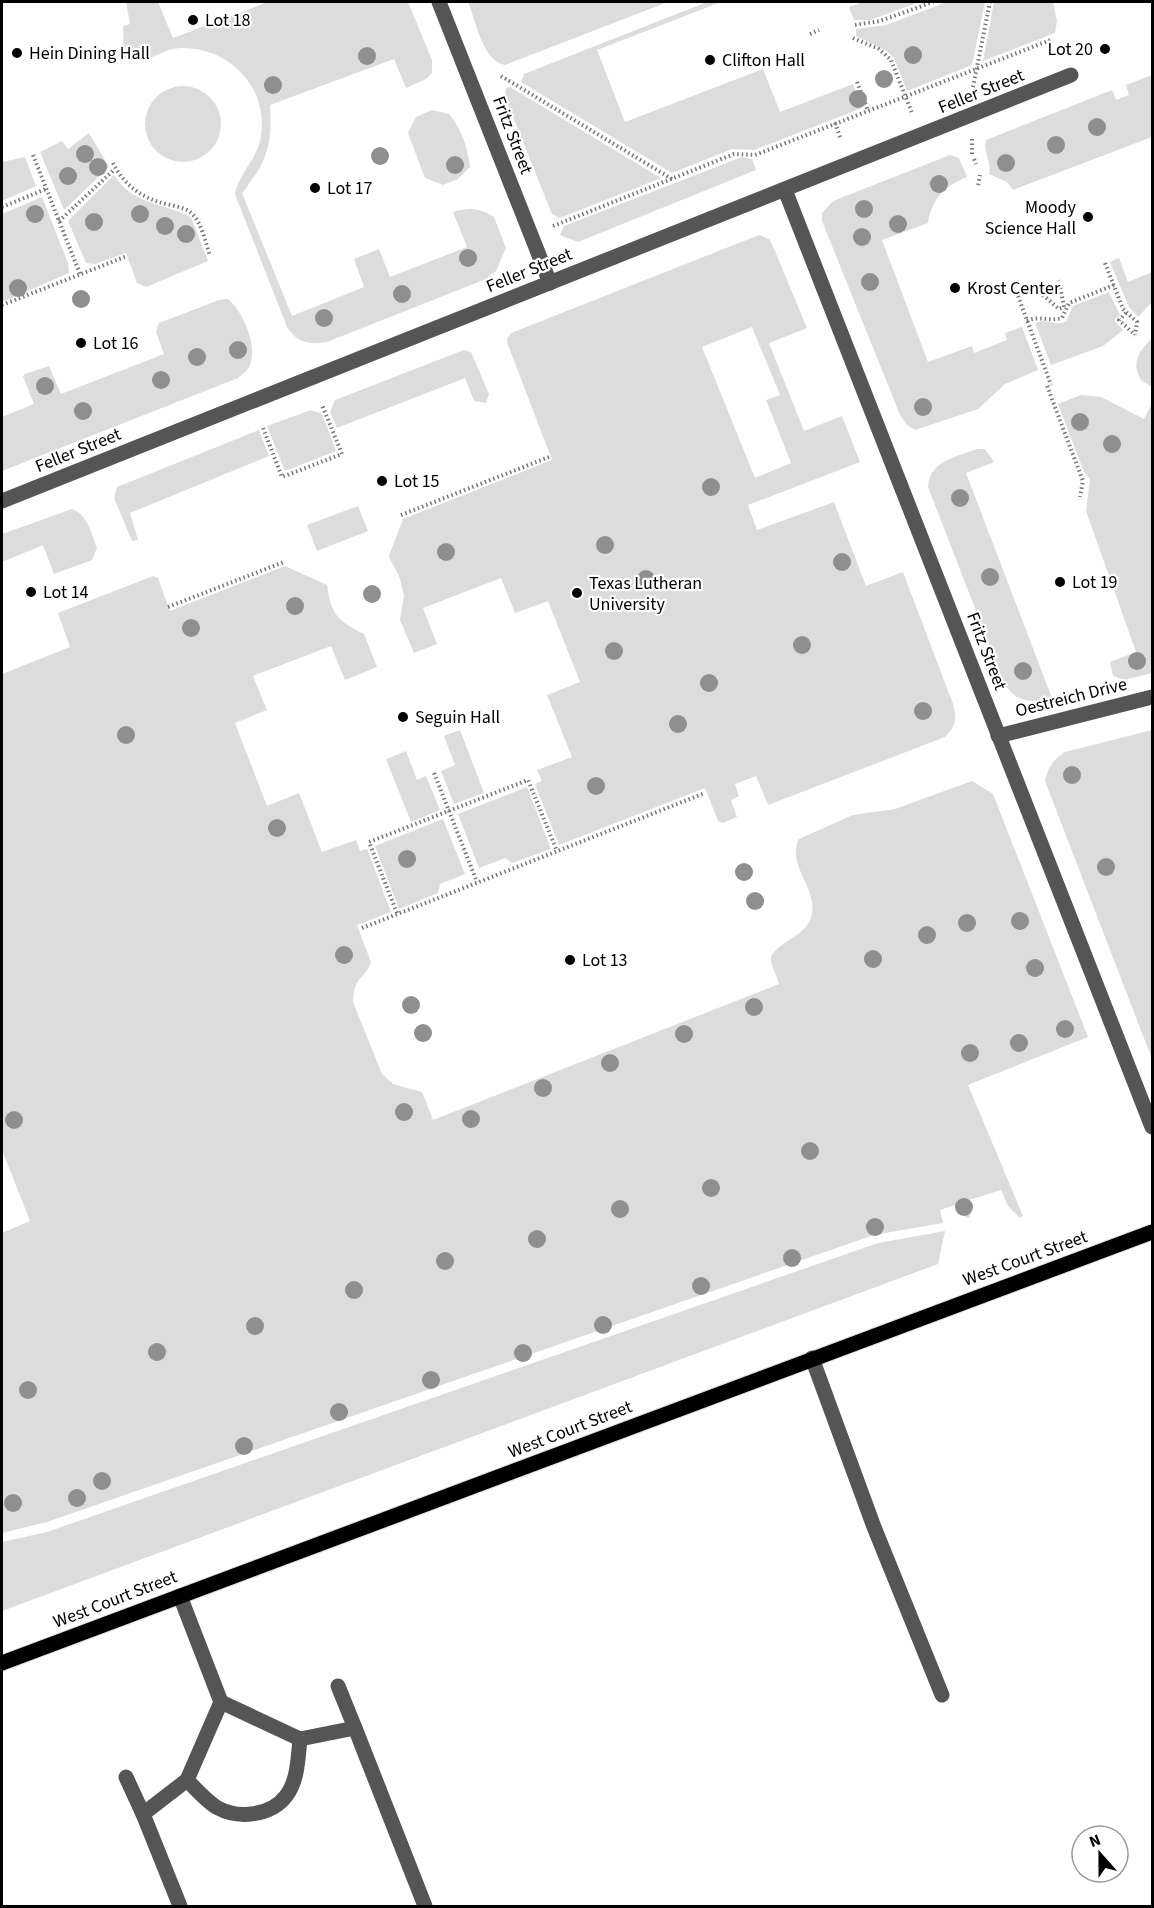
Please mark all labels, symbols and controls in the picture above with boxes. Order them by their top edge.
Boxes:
place label: Lot 18 [205,8,251,33]
marker: Lot 18 [186,13,200,27]
place label: Lot 20 [1047,37,1093,62]
place label: Hein Dining Hall [29,41,150,66]
marker: Lot 20 [1098,42,1112,56]
marker: Hein Dining Hall [10,46,24,60]
place label: Clifton Hall [722,48,805,73]
marker: Clifton Hall [703,53,717,67]
street label: Feller Street [934,63,1028,120]
street label: Fritz Street [486,93,539,178]
place label: Lot 17 [327,176,373,201]
marker: Lot 17 [308,181,322,195]
place label: Moody Science Hall [985,195,1077,241]
marker: Moody Science Hall [1081,210,1095,224]
street label: Feller Street [482,242,576,299]
place label: Krost Center [967,276,1061,301]
marker: Krost Center [948,281,962,295]
place label: Lot 16 [93,331,139,356]
marker: Lot 16 [74,336,88,350]
street label: Feller Street [31,422,125,479]
place label: Lot 15 [394,469,440,494]
marker: Lot 15 [375,474,389,488]
place label: Lot 19 [1072,570,1118,595]
place label: Texas Lutheran University [589,571,702,617]
marker: Lot 19 [1053,575,1067,589]
place label: Lot 14 [43,580,89,605]
marker: Lot 14 [24,585,38,599]
marker: Texas Lutheran University [570,586,584,600]
street label: Fritz Street [960,609,1013,694]
street label: Oestreich Drive [1013,672,1130,723]
place label: Seguin Hall [415,705,500,730]
marker: Seguin Hall [396,710,410,724]
place label: Lot 13 [582,948,628,973]
marker: Lot 13 [563,953,577,967]
street label: West Court Street [959,1224,1091,1293]
street label: West Court Street [505,1394,636,1465]
street label: West Court Street [50,1564,181,1635]
north arrow [1070,1824,1130,1884]
text: N [1086,1829,1104,1853]

